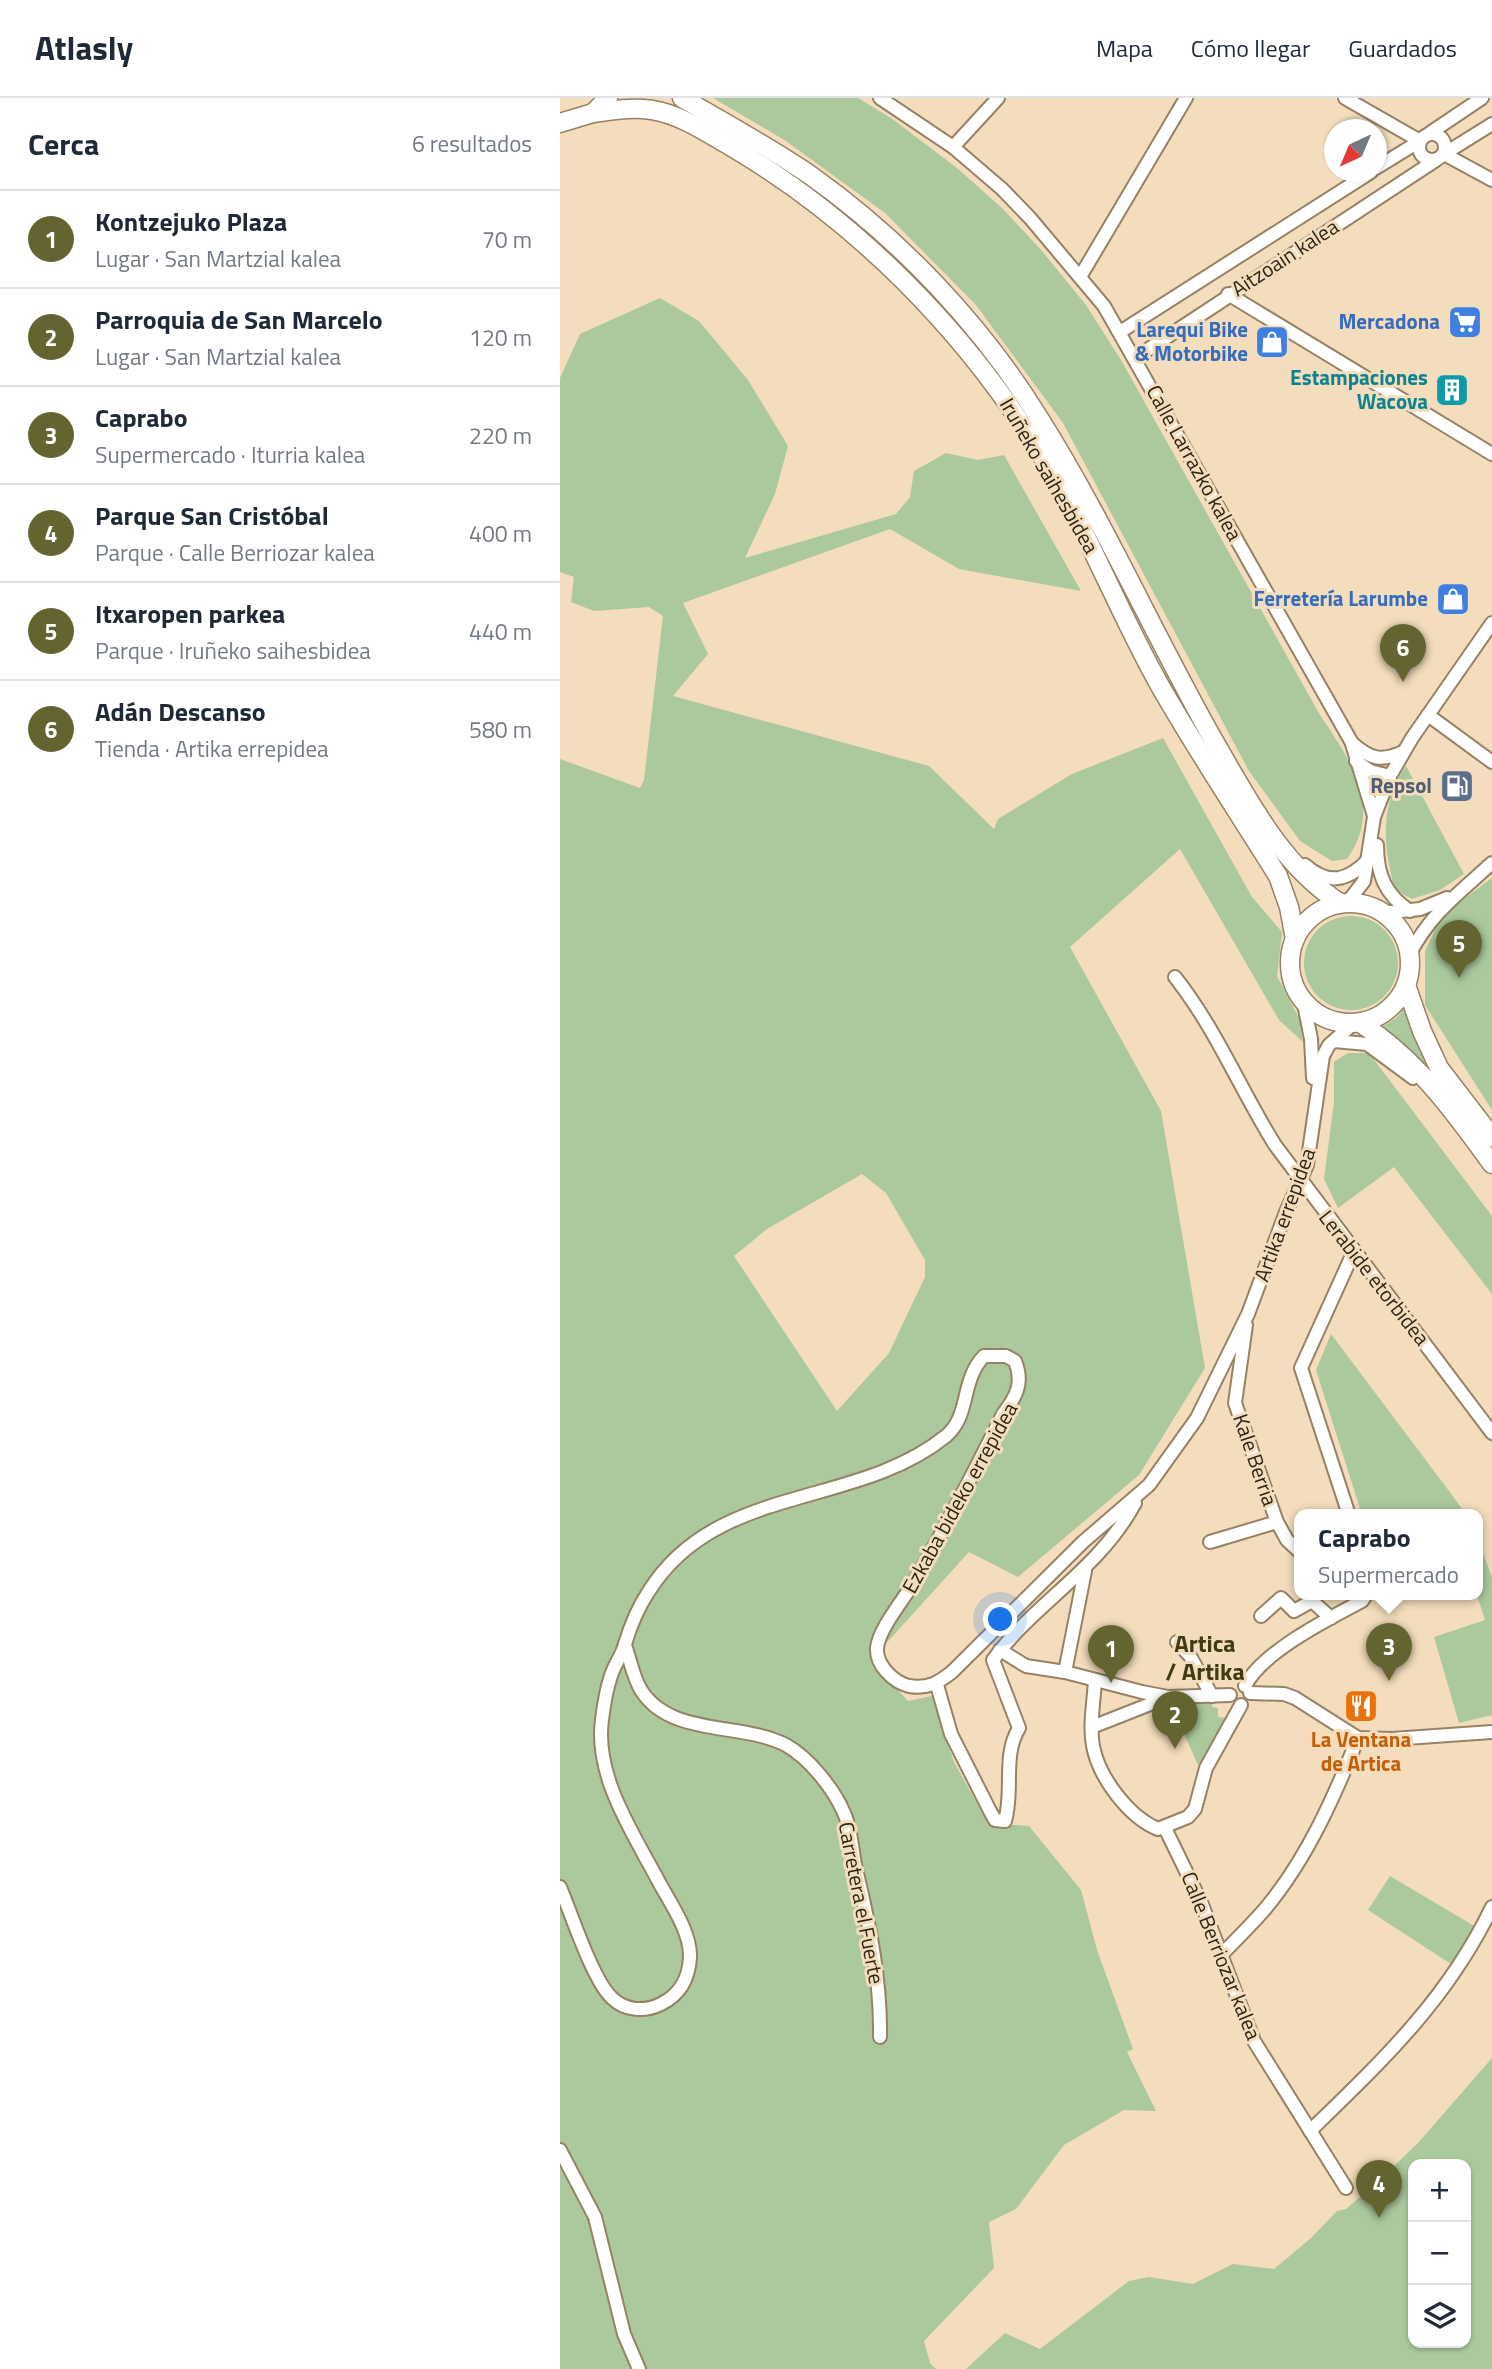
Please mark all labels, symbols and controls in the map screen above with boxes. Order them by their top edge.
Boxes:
text: Atlasly [35,23,133,73]
text: Mapa [1096,30,1153,66]
text: Cómo llegar [1191,30,1310,66]
text: Guardados [1348,30,1457,66]
north arrow [1324,119,1387,182]
text: Cerca [28,121,99,167]
text: 6 resultados [412,126,532,161]
text: Kontzejuko Plaza [95,202,287,241]
street label: Aitzoain kalea [1224,210,1345,304]
text: 1 [45,222,57,257]
text: 70 m [482,222,532,257]
text: Lugar · San Martzial kalea [95,241,341,276]
text: Parroquia de San Marcelo [95,300,383,339]
supermarket icon: Mercadona [1446,303,1484,341]
place label: Mercadona [1338,305,1440,337]
place label: Larequi Bike & Motorbike [1135,313,1248,369]
text: 2 [45,320,57,355]
text: 120 m [469,320,532,355]
shop icon: Larequi Bike & Motorbike [1253,323,1291,361]
text: Lugar · San Martzial kalea [95,339,341,374]
place label: Estampaciones Wacova [1290,361,1428,417]
building icon: Estampaciones Wacova [1433,371,1471,409]
street label: Calle Larrazko kalea [1139,379,1251,547]
street label: Iruñeko saihesbidea [992,392,1108,560]
text: Caprabo [95,398,187,437]
text: 3 [45,418,57,453]
text: 220 m [469,418,532,453]
text: Supermercado · Iturria kalea [95,437,365,472]
text: Parque San Cristóbal [95,496,329,535]
text: 4 [45,516,57,551]
text: 400 m [469,516,532,551]
text: Parque · Calle Berriozar kalea [95,535,375,570]
shop icon: Ferretería Larumbe [1434,580,1472,618]
place label: Ferretería Larumbe [1253,582,1428,614]
text: Itxaropen parkea [95,594,285,633]
text: 5 [45,614,57,649]
text: 440 m [469,614,532,649]
pin: 6 [1380,624,1426,682]
text: Parque · Iruñeko saihesbidea [95,633,371,668]
text: Adán Descanso [95,692,266,731]
text: 6 [45,712,57,747]
text: 580 m [469,712,532,747]
text: Tienda · Artika errepidea [95,731,329,766]
fuel station icon: Repsol [1438,767,1476,805]
place label: Repsol [1370,769,1432,801]
pin: 5 [1436,920,1482,978]
street label: Artika errepidea [1245,1143,1323,1286]
street label: Lerabide etorbidea [1312,1203,1438,1352]
street label: Ezkaba bideko errepidea [893,1396,1025,1599]
street label: Kale Berria [1225,1409,1287,1511]
popup [1294,1509,1483,1600]
text: Caprabo [1318,1518,1411,1557]
text: Supermercado [1318,1557,1459,1592]
your location [983,1602,1017,1636]
pin: 3 [1366,1623,1412,1681]
pin: 1 [1088,1625,1134,1683]
district label: Artica / Artika [1165,1625,1245,1689]
restaurant icon: La Ventana de Artica [1342,1687,1380,1725]
pin: 2 [1152,1691,1198,1749]
place label: La Ventana de Artica [1311,1723,1411,1779]
street label: Carretera el Fuerte [831,1819,893,1987]
street label: Calle Berriozar kalea [1174,1867,1270,2045]
map controls [1408,2159,1471,2348]
button: + [1408,2159,1471,2222]
pin: 4 [1356,2160,1402,2218]
button: − [1408,2222,1471,2285]
button: layers [1408,2285,1471,2348]

